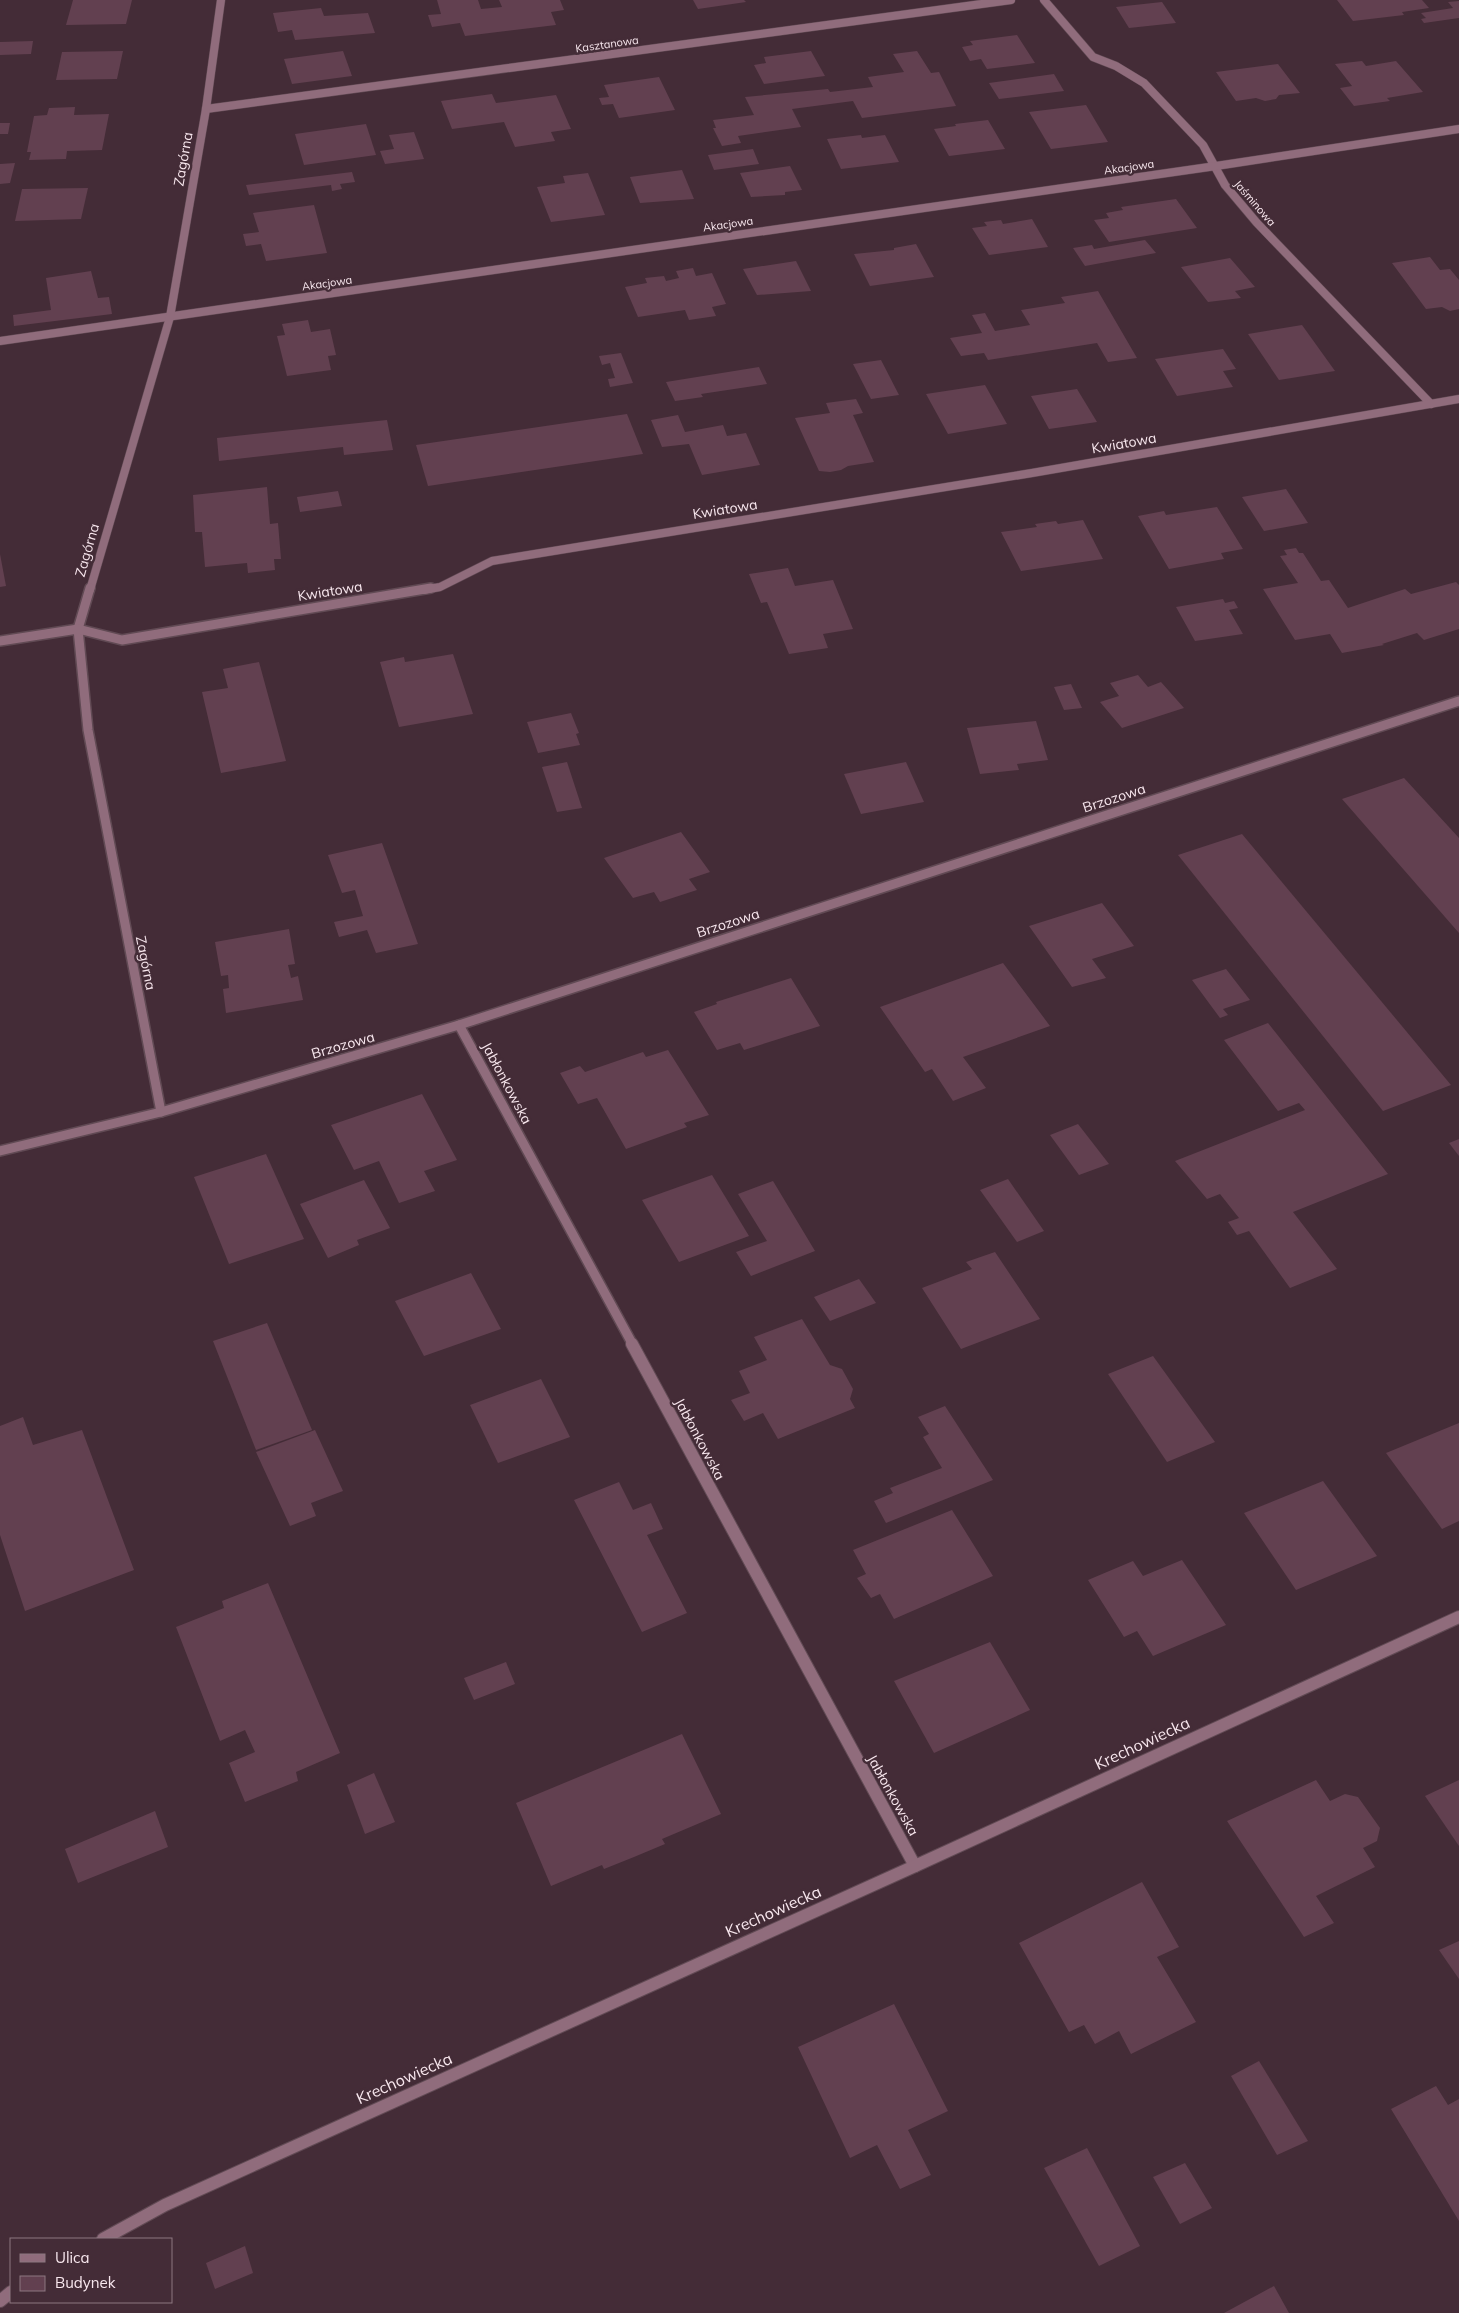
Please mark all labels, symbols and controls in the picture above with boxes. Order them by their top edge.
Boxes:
street label: Kasztanowa [574,33,640,55]
street label: Zagórna [169,130,197,188]
street label: Akacjowa [1103,157,1155,177]
street label: Jaśminowa [1231,177,1279,229]
street label: Akacjowa [702,214,754,234]
street label: Akacjowa [301,273,353,293]
street label: Kwiatowa [1090,428,1158,458]
street label: Kwiatowa [691,495,759,523]
street label: Zagórna [71,521,103,579]
street label: Kwiatowa [296,577,364,605]
street label: Brzozowa [1080,779,1148,817]
street label: Brzozowa [694,904,762,942]
street label: Zagórna [132,934,160,992]
street label: Brzozowa [309,1027,377,1063]
street label: Jabłonkowska [478,1039,536,1127]
street label: Jabłonkowska [671,1395,729,1483]
street label: Krechowiecka [1091,1712,1193,1774]
street label: Jabłonkowska [863,1751,923,1839]
street label: Krechowiecka [722,1881,824,1941]
street label: Krechowiecka [353,2048,455,2108]
legend [10,2238,172,2303]
text: Ulica [55,2248,89,2267]
text: Budynek [55,2273,116,2292]

